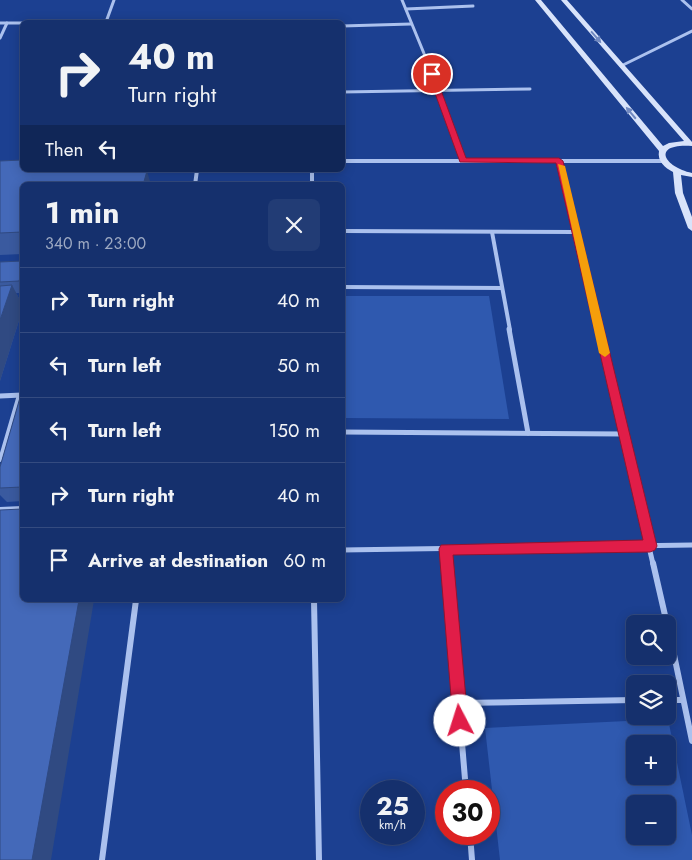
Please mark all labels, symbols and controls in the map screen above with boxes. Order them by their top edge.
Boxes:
one-way arrow [590,30,602,42]
text: 40 m [128,32,215,82]
icon: right [45,40,110,105]
pin [411,53,453,95]
icon: arrive [418,60,446,88]
text: Turn right [128,78,216,110]
one-way arrow [625,106,636,119]
icon: left [94,135,122,163]
text: Then [45,136,84,163]
text: 1 min [45,191,119,234]
button: close [268,199,320,251]
text: 340 m · 23:00 [45,232,146,255]
icon: right [45,286,73,314]
text: Turn right [88,287,174,314]
text: 40 m [277,287,320,314]
icon: left [45,351,73,379]
text: Turn left [88,352,161,379]
text: 50 m [277,352,320,379]
icon: left [45,416,73,444]
text: Turn left [88,417,161,444]
text: 150 m [269,417,320,444]
icon: right [45,481,73,509]
text: Turn right [88,482,174,509]
text: 40 m [277,482,320,509]
icon: arrive [45,546,73,574]
text: Arrive at destination [88,547,268,574]
text: 60 m [283,547,326,574]
map controls [626,615,676,845]
button: search [626,615,676,665]
button: layers [626,675,676,725]
position arrow [433,694,485,746]
button: + [626,735,676,785]
speed limit sign: 30 [435,780,500,845]
text: 25 [376,788,409,824]
button: − [626,795,676,845]
text: km/h [379,816,406,834]

